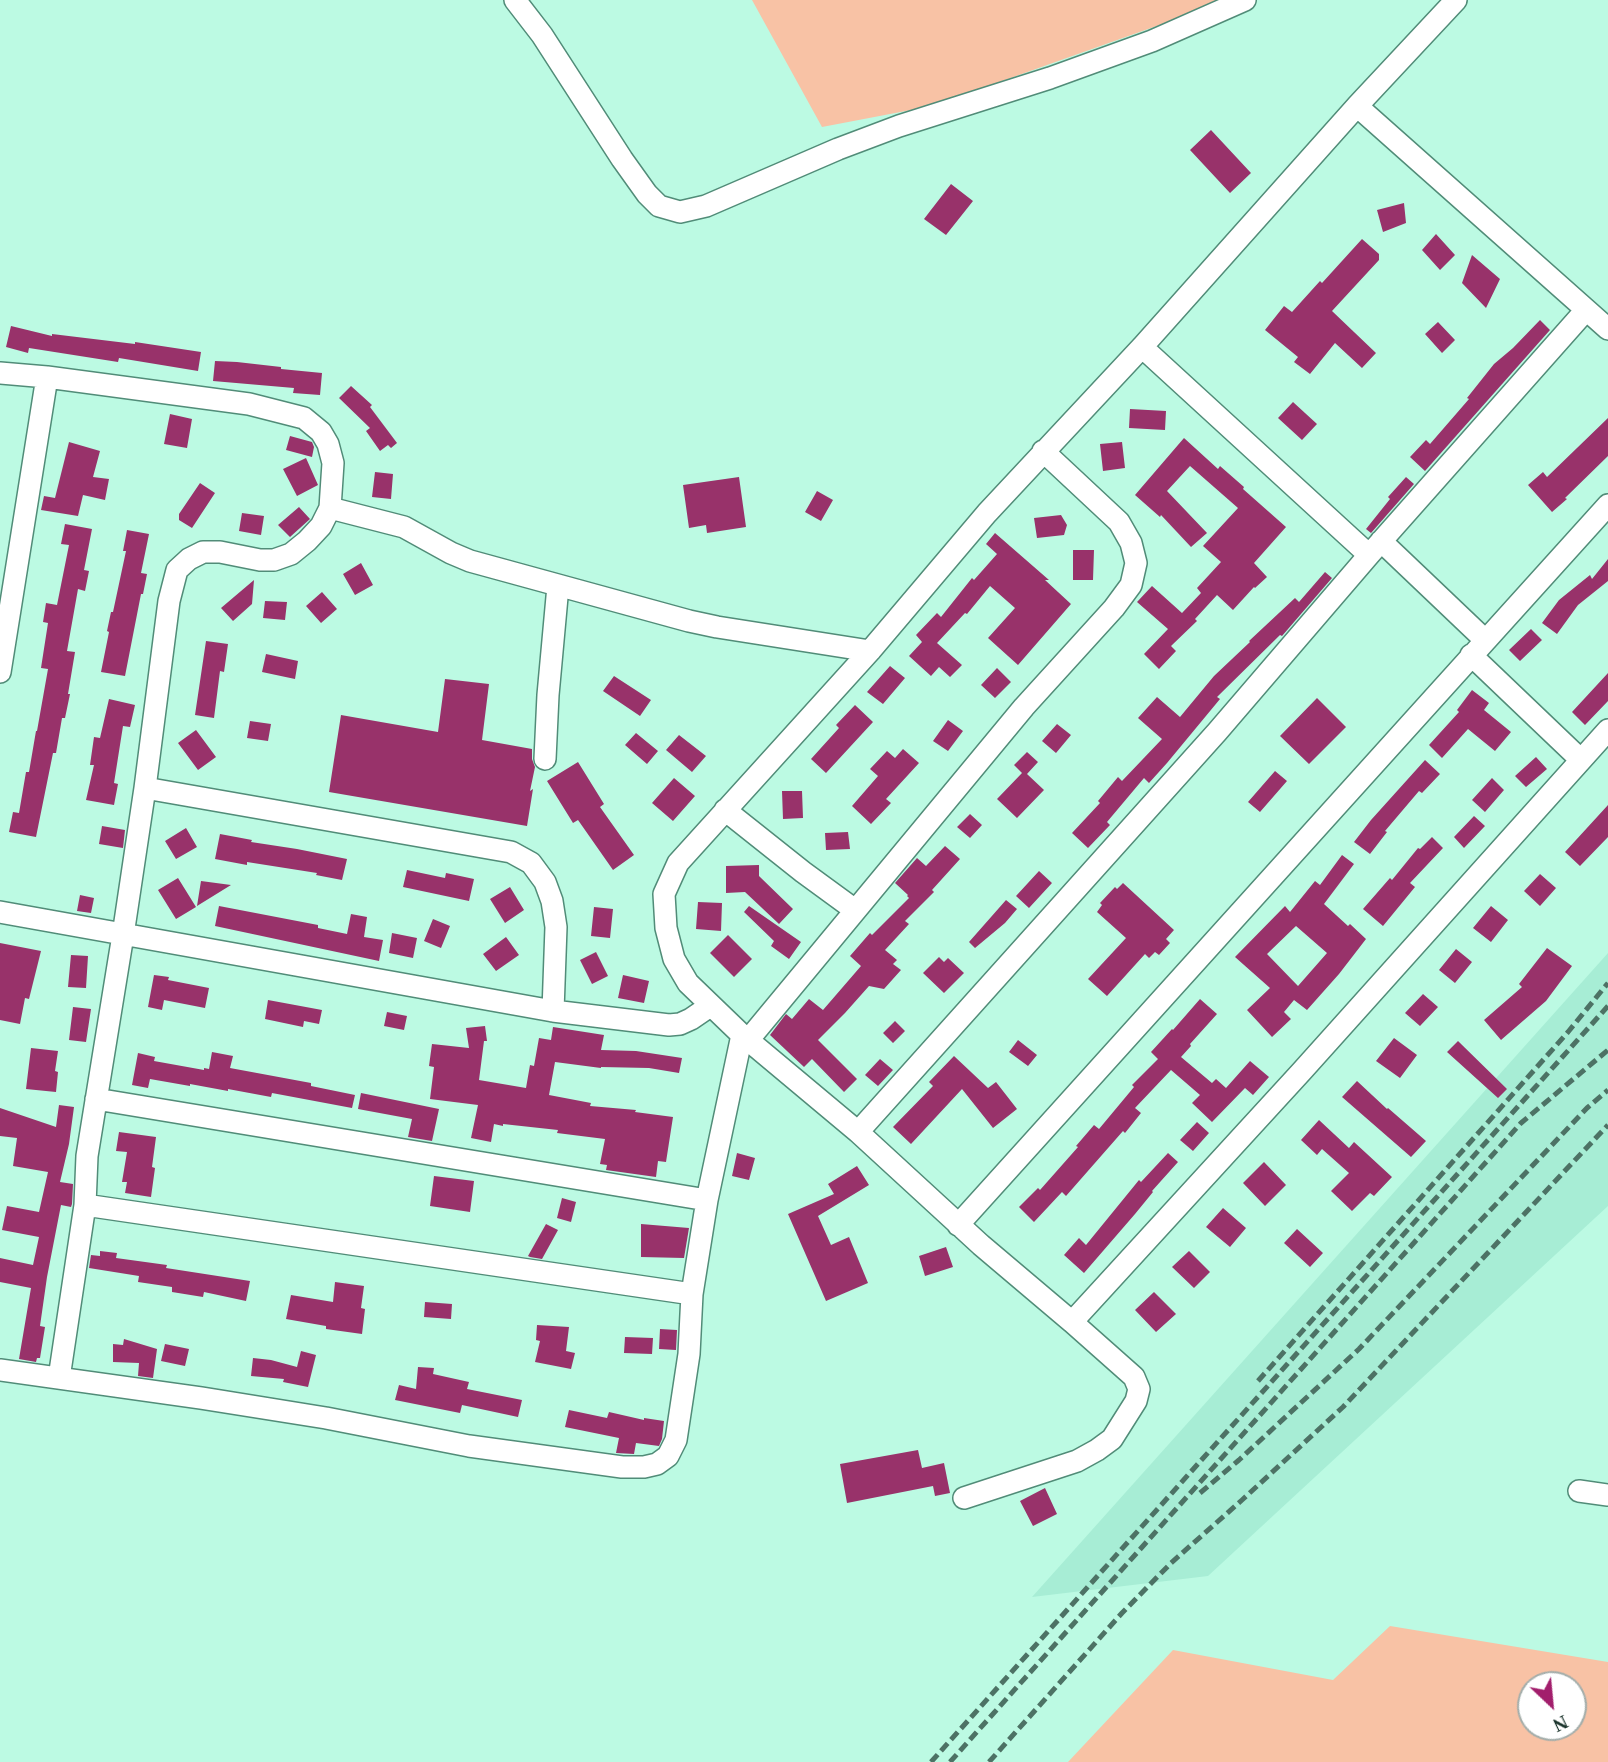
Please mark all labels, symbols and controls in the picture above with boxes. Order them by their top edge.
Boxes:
north arrow [1517,1671,1587,1741]
text: N [1550,1711,1571,1736]

